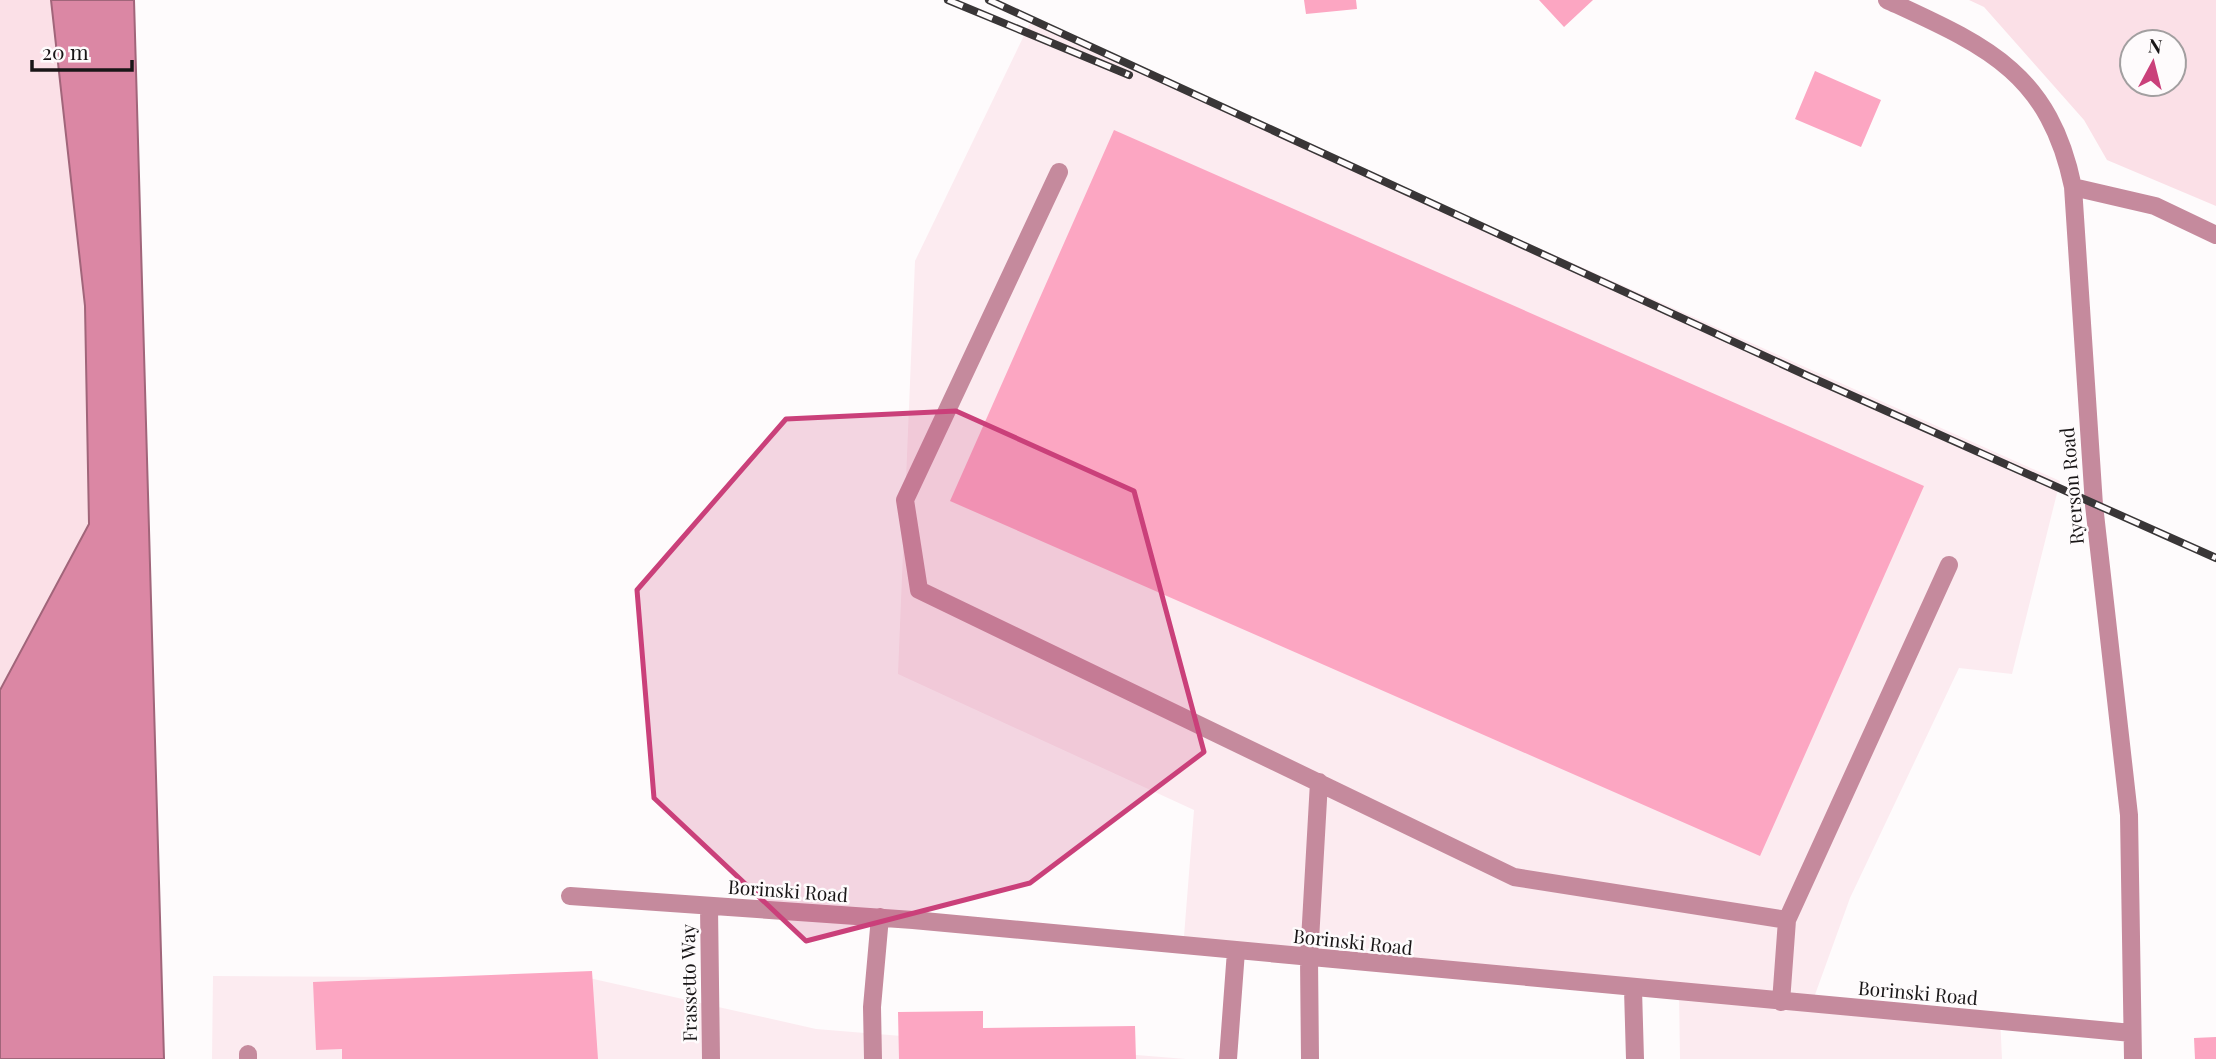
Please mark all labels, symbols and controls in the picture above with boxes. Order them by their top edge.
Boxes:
scale bar [32,28,131,72]
north arrow [2118,28,2188,98]
text: N [2147,31,2164,59]
text: 20 m [42,37,89,65]
street label: Ryerson Road [2053,426,2089,546]
street label: Borinski Road [727,873,849,907]
street label: Borinski Road [1292,922,1414,960]
street label: Frassetto Way [674,924,702,1042]
street label: Borinski Road [1857,974,1979,1010]

